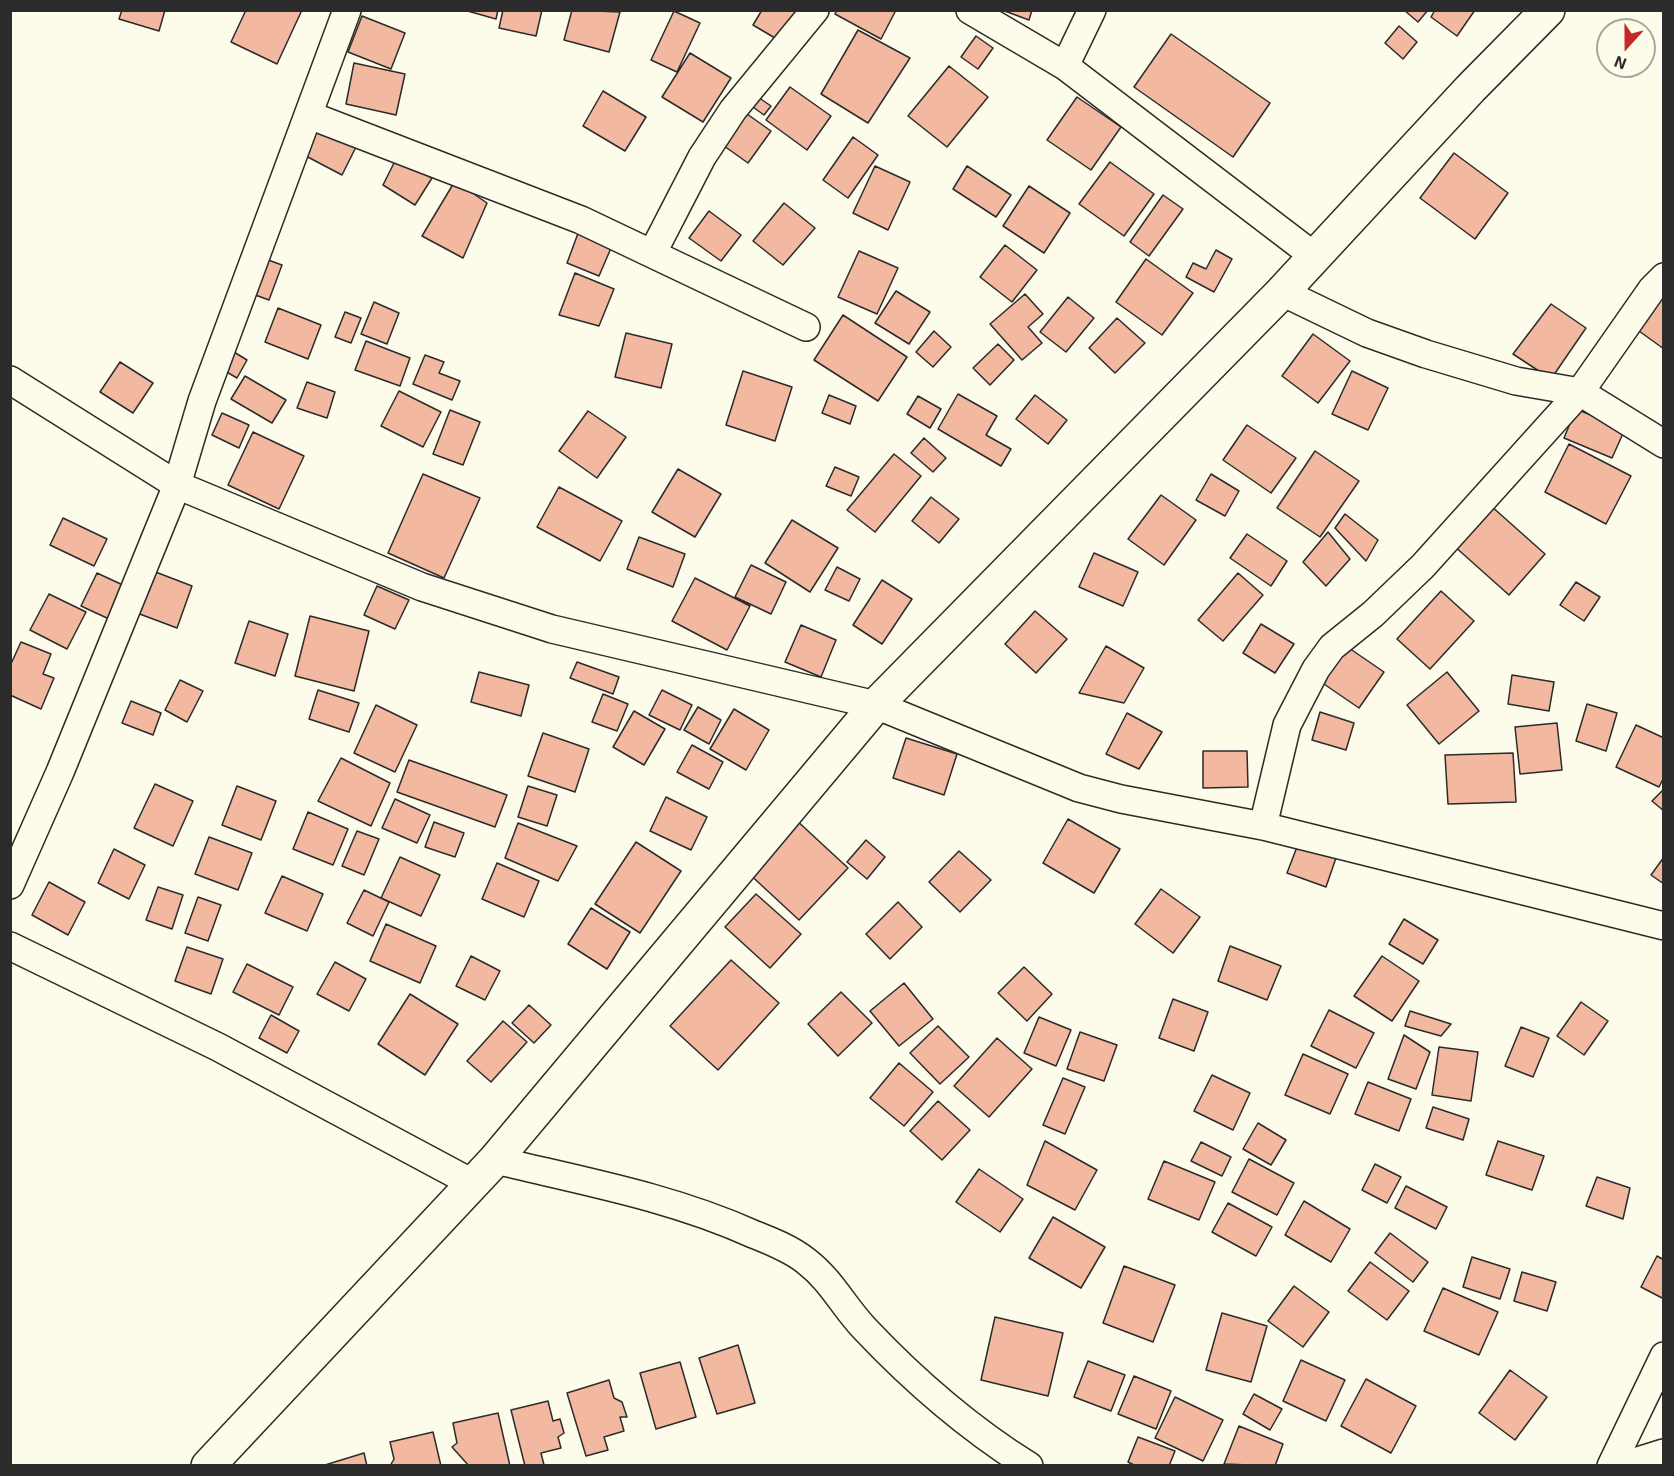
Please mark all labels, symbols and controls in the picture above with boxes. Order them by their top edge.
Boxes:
north arrow [1596,18,1656,78]
text: N [1611,52,1629,74]

